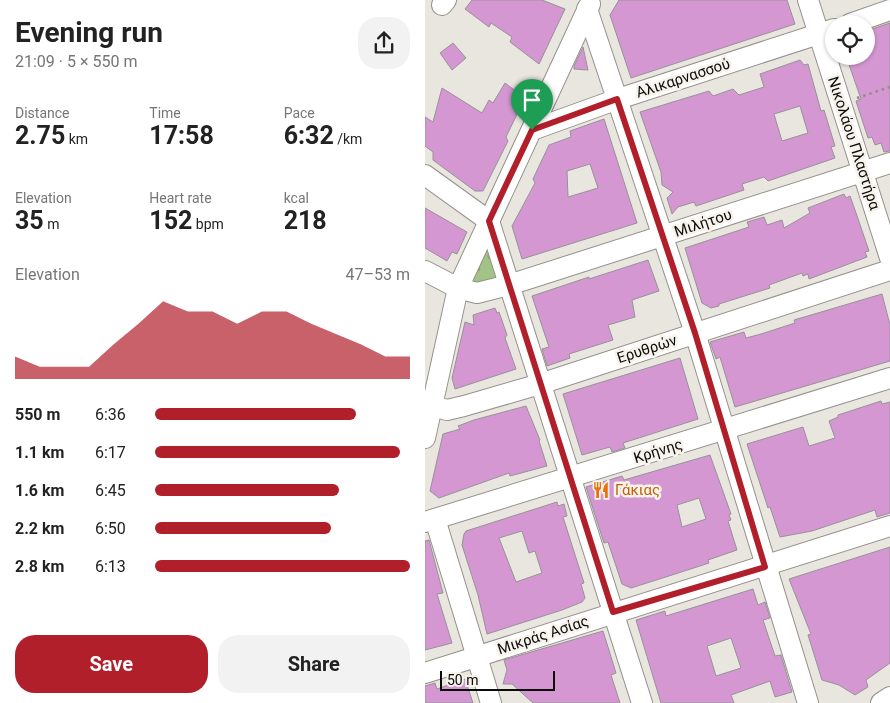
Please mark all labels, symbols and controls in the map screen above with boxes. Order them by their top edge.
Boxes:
map controls [825,15,875,65]
button: locate [825,15,875,65]
text: Evening run [15,16,163,49]
button: share [358,17,410,69]
text: 21:09 · 5 × 550 m [15,52,137,71]
street label: Αλικαρνασσού [634,54,732,102]
street label: Νικολάου Πλαστήρα [824,74,884,212]
pin [511,79,553,130]
icon: arrive [518,86,546,114]
text: Distance [15,105,70,121]
text: Time [149,105,181,121]
text: Pace [284,105,315,121]
text: 2.75 [15,121,65,150]
text: 17:58 [149,121,214,150]
text: 6:32 [284,121,334,150]
text: km [65,131,88,147]
text: /km [334,131,362,147]
text: Elevation [15,190,72,206]
text: Heart rate [149,190,212,206]
text: kcal [284,190,309,206]
street label: Μιλήτου [672,205,734,241]
text: 35 [15,206,44,235]
text: 152 [149,206,192,235]
text: 218 [284,206,327,235]
text: m [44,216,59,232]
text: bpm [192,216,224,232]
text: Elevation [15,265,80,284]
text: 47–53 m [346,265,410,284]
street label: Ερυθρών [615,331,679,367]
text: 550 m [15,405,60,424]
text: 6:36 [95,405,126,424]
street label: Κρήνης [631,435,685,467]
text: 1.1 km [15,443,64,462]
text: 6:17 [95,443,126,462]
restaurant icon: Γάκιας [591,480,611,500]
text: 1.6 km [15,481,64,500]
text: 6:45 [95,481,126,500]
place label: Γάκιας [615,481,660,499]
text: 2.2 km [15,519,64,538]
text: 6:50 [95,519,126,538]
text: 2.8 km [15,557,64,576]
text: 6:13 [95,557,126,576]
street label: Μικράς Ασίας [495,612,591,658]
button: Save [15,635,208,693]
button: Share [218,635,410,693]
scale bar [440,668,555,691]
text: 50 m [447,672,479,688]

